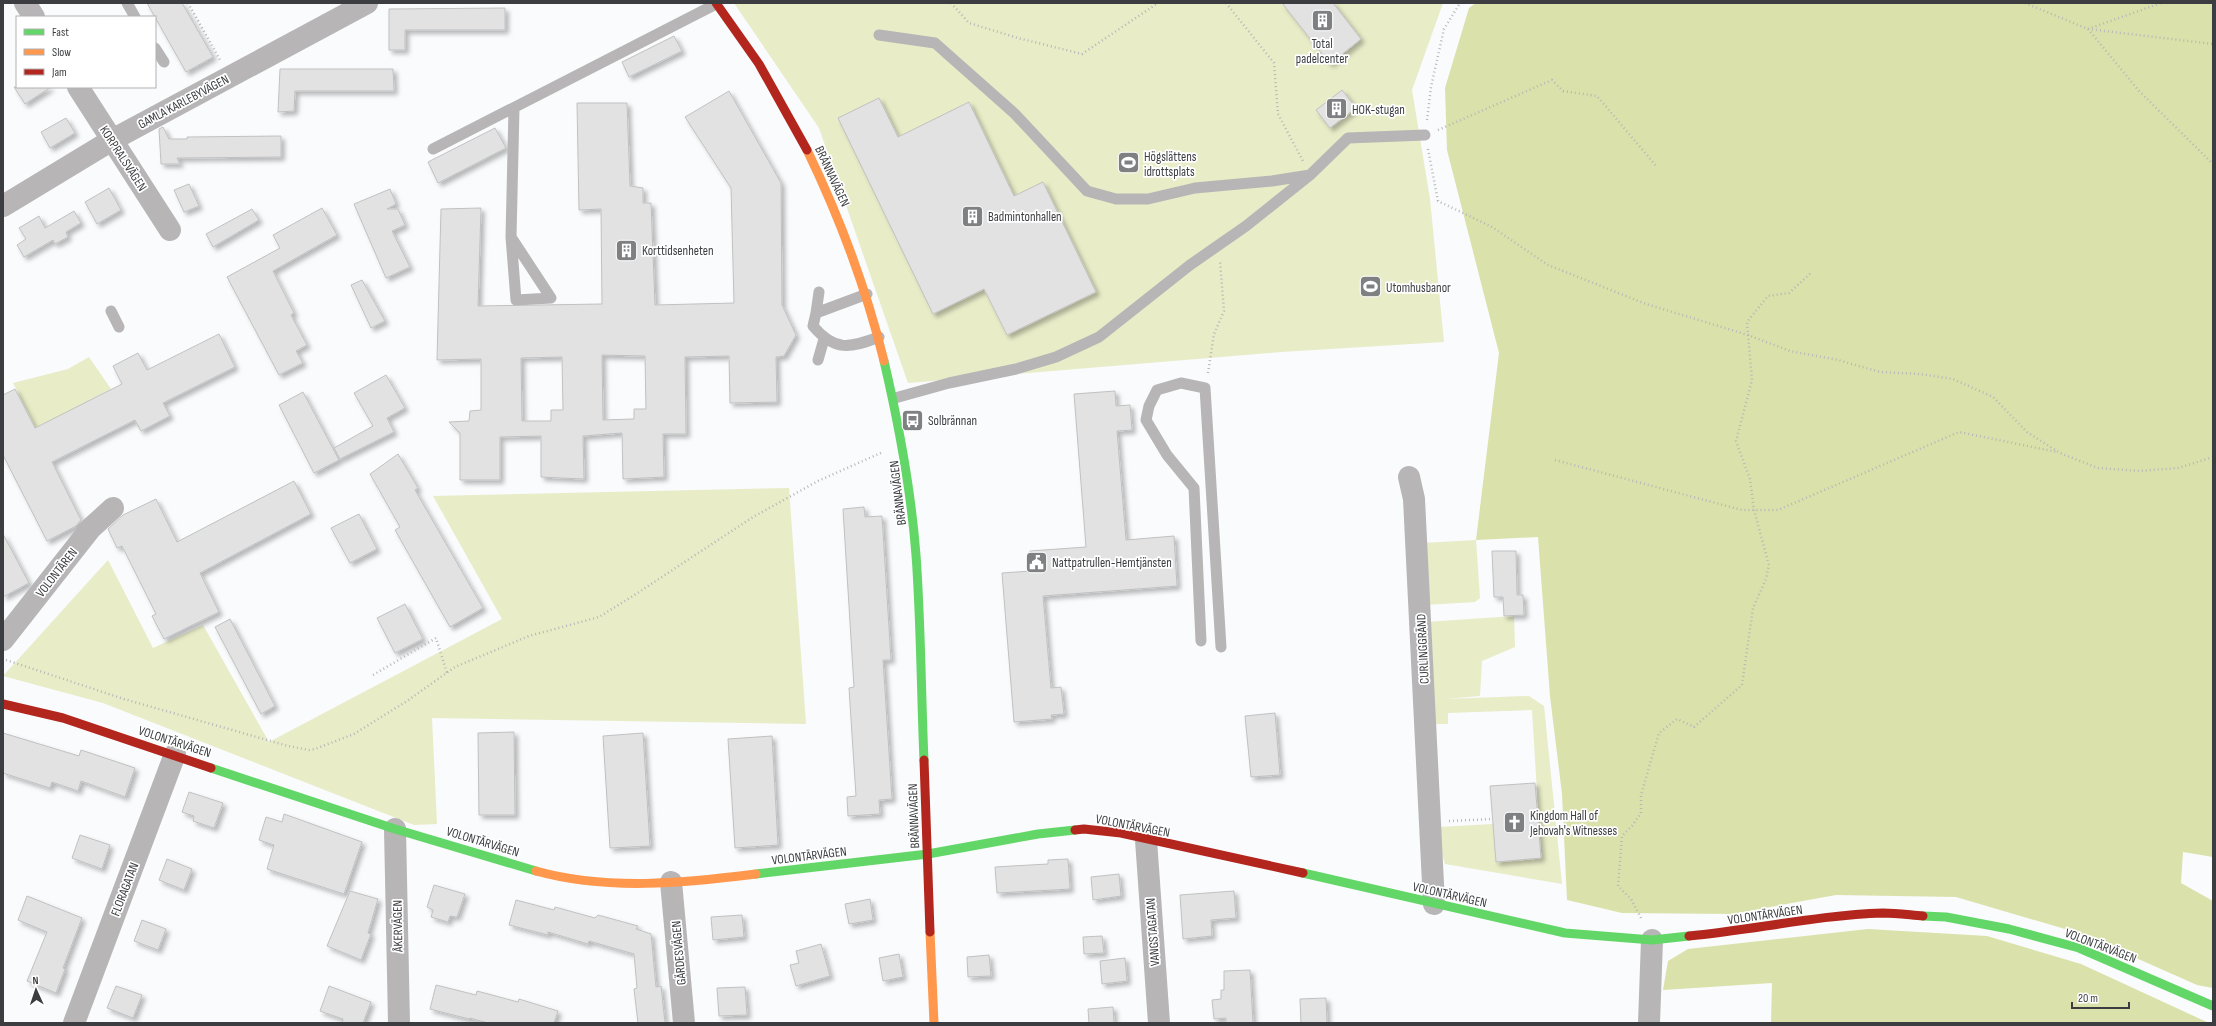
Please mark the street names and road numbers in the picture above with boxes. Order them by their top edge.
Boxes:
street label: GAMLA KARLEBYVÄGEN [135,71,232,133]
street label: KORPRALSVÄGEN [96,123,150,194]
street label: BRÄNNAVÄGEN [811,144,853,209]
street label: BRÄNNAVÄGEN [886,460,910,526]
street label: VOLONTÄREN [33,545,81,600]
street label: CURLINGGRÄND [1413,613,1433,684]
street label: VOLONTÄRVÄGEN [136,723,213,761]
street label: BRÄNNAVÄGEN [905,783,923,849]
street label: VOLONTÄRVÄGEN [1094,811,1171,841]
street label: VOLONTÄRVÄGEN [444,823,521,861]
street label: VOLONTÄRVÄGEN [771,843,848,869]
street label: FLORAGATAN [107,860,142,918]
street label: VOLONTÄRVÄGEN [1411,879,1488,911]
street label: VANGSTAGATAN [1143,897,1163,967]
street label: ÅKERVÄGEN [390,900,406,953]
street label: VOLONTÄRVÄGEN [1727,902,1804,928]
street label: GÄRDESVÄGEN [668,920,690,986]
street label: VOLONTÄRVÄGEN [2063,925,2139,967]

